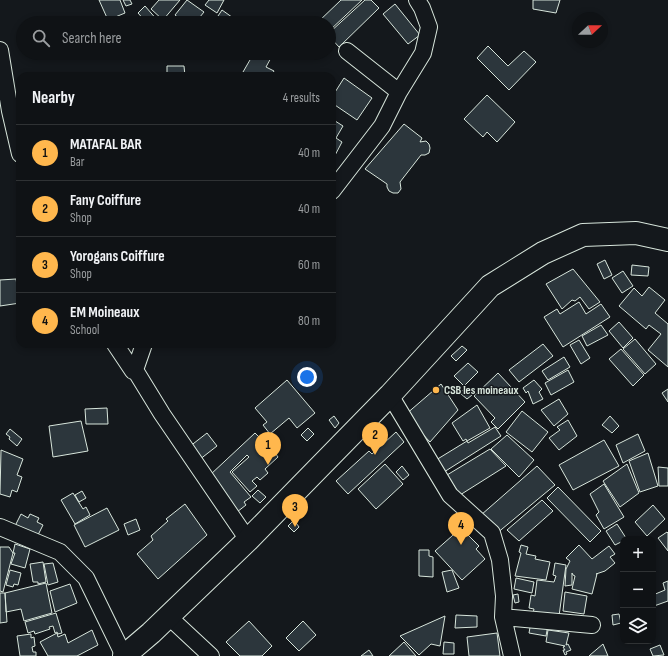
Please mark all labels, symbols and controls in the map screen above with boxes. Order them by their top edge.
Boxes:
north arrow [572,12,608,48]
search box [16,16,336,60]
icon: search [30,27,52,49]
text: Search here [62,29,122,48]
text: Nearby [32,88,75,108]
text: 4 results [283,90,320,106]
text: MATAFAL BAR [70,135,142,154]
text: 1 [42,145,48,161]
text: 40 m [298,145,320,161]
text: Bar [70,154,85,170]
text: Fany Coiffure [70,191,141,210]
text: 2 [42,201,48,217]
text: 40 m [298,201,320,217]
text: Shop [70,210,92,226]
text: Yorogans Coiffure [70,247,165,266]
text: 3 [42,257,48,273]
text: 60 m [298,257,320,273]
text: Shop [70,266,92,282]
text: EM Moineaux [70,303,139,322]
text: 4 [42,313,48,329]
text: 80 m [298,313,320,329]
text: School [70,322,100,338]
your location [297,367,317,387]
place label: CSB les moineaux [444,383,518,398]
marker: CSB les moineaux [431,385,441,395]
pin: 2 [362,422,388,455]
pin: 1 [255,432,281,465]
pin: 3 [282,494,308,527]
pin: 4 [448,512,474,545]
map controls [620,536,656,644]
button: + [620,536,656,572]
button: − [620,572,656,608]
button: layers [620,608,656,644]

